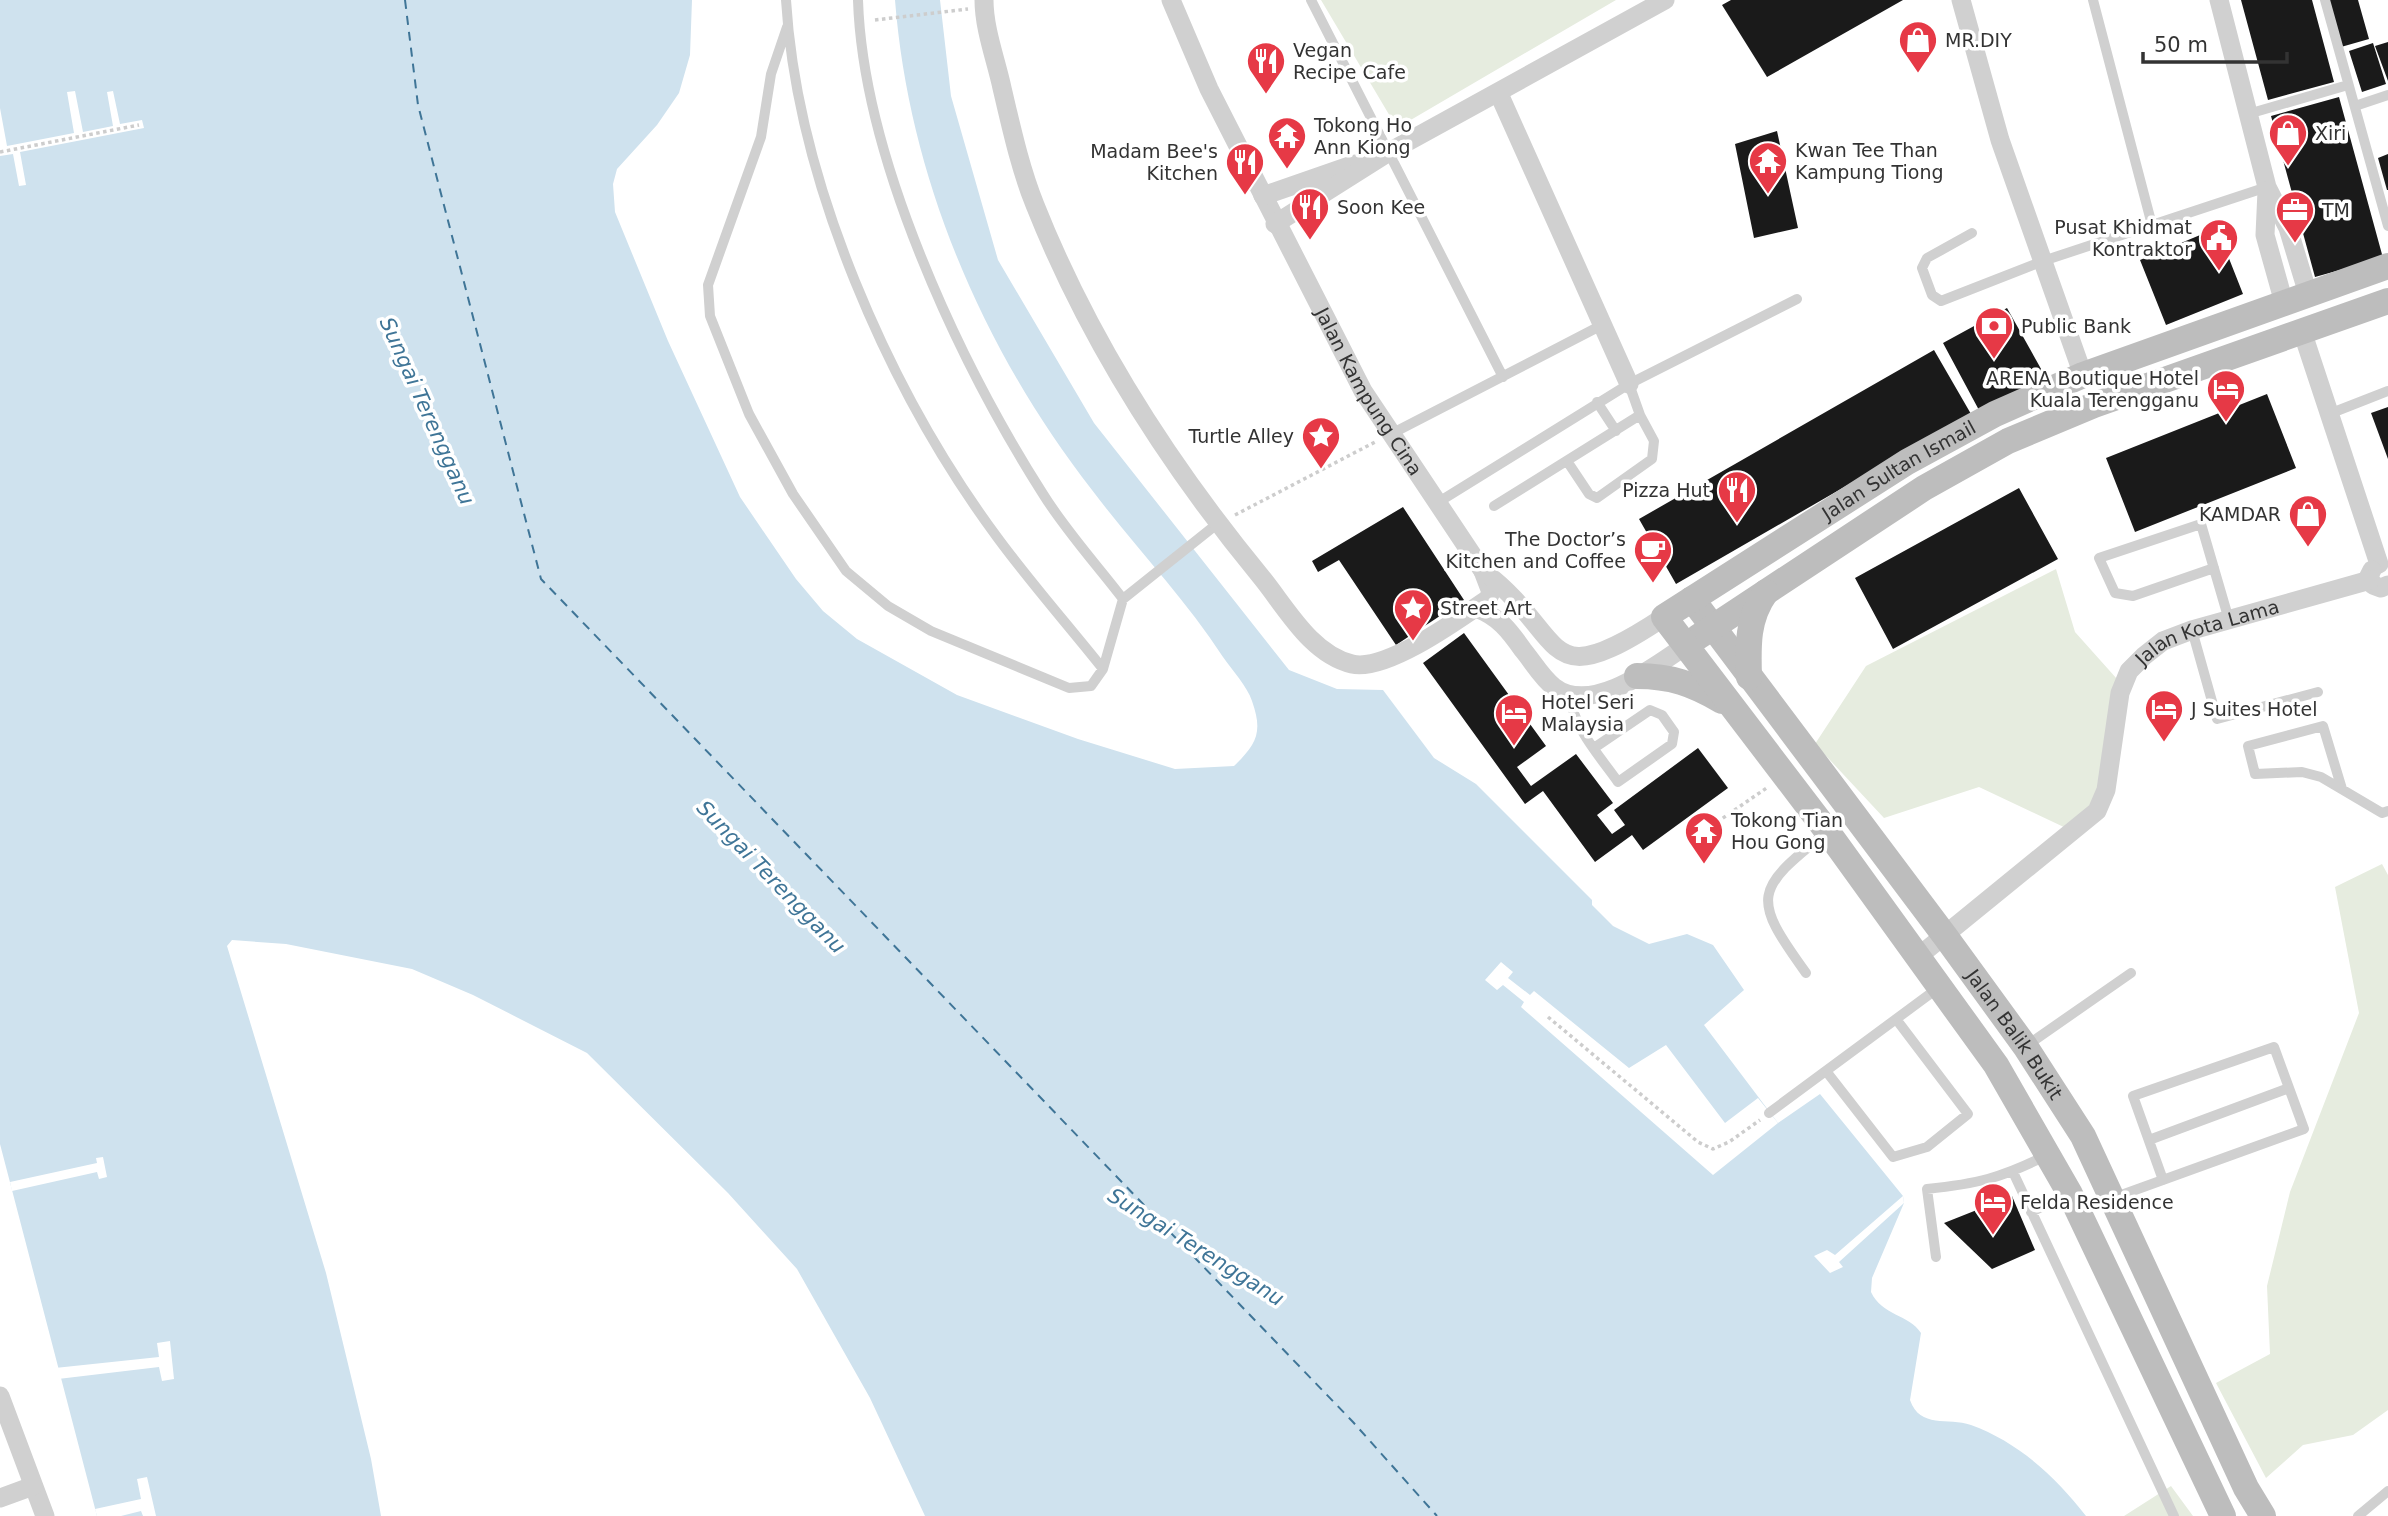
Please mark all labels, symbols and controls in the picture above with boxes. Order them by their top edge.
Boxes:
shop icon: MR.DIY [1897,19,1939,74]
scale bar [2143,21,2286,65]
place label: MR.DIY [1945,29,2012,51]
text: 50 m [2154,33,2208,57]
place label: Vegan Recipe Cafe [1293,39,1406,83]
restaurant icon: Vegan Recipe Cafe [1245,40,1287,95]
shop icon: Xiri [2267,112,2309,167]
place label: Tokong Ho Ann Kiong [1313,114,1412,158]
temple icon: Tokong Ho Ann Kiong [1266,115,1308,170]
place label: Xiri [2315,122,2346,144]
place label: Kwan Tee Than Kampung Tiong [1795,139,1944,183]
place label: Madam Bee's Kitchen [1090,140,1218,184]
temple icon: Kwan Tee Than Kampung Tiong [1747,140,1789,195]
restaurant icon: Madam Bee's Kitchen [1224,141,1266,196]
restaurant icon: Soon Kee [1289,186,1331,241]
office icon: TM [2274,189,2316,244]
place label: Soon Kee [1337,196,1425,218]
place label: TM [2321,199,2350,221]
place label: Pusat Khidmat Kontraktor [2054,216,2192,260]
public building icon: Pusat Khidmat Kontraktor [2198,217,2240,272]
street label: Jalan Kampung Cina [1311,303,1427,479]
bank icon: Public Bank [1973,305,2015,360]
water label: Sungai Terengganu [375,313,479,509]
place label: Public Bank [2021,315,2131,337]
place label: ARENA Boutique Hotel Kuala Terengganu [1986,367,2199,411]
hotel icon: ARENA Boutique Hotel Kuala Terengganu [2205,368,2247,423]
place icon: Turtle Alley [1300,415,1342,470]
street label: Jalan Sultan Ismail [1817,416,1979,525]
place label: Turtle Alley [1187,425,1294,447]
restaurant icon: Pizza Hut [1716,469,1758,524]
place label: Pizza Hut [1622,479,1710,501]
shop icon: KAMDAR [2287,493,2329,548]
place label: KAMDAR [2199,503,2281,525]
place label: The Doctor’s Kitchen and Coffee [1445,528,1626,572]
cafe icon: The Doctor’s Kitchen and Coffee [1632,529,1674,584]
place icon: Street Art [1392,587,1434,642]
street label: Jalan Kota Lama [2130,595,2281,670]
place label: Street Art [1440,597,1532,619]
hotel icon: J Suites Hotel [2143,688,2185,743]
place label: Hotel Seri Malaysia [1541,691,1634,735]
hotel icon: Hotel Seri Malaysia [1493,692,1535,747]
place label: J Suites Hotel [2190,698,2317,720]
water label: Sungai Terengganu [692,796,850,958]
place label: Tokong Tian Hou Gong [1730,809,1843,853]
temple icon: Tokong Tian Hou Gong [1683,810,1725,865]
street label: Jalan Balik Bukit [1961,964,2067,1104]
hotel icon: Felda Residence [1972,1181,2014,1236]
water label: Sungai Terengganu [1104,1183,1288,1311]
place label: Felda Residence [2020,1191,2174,1213]

